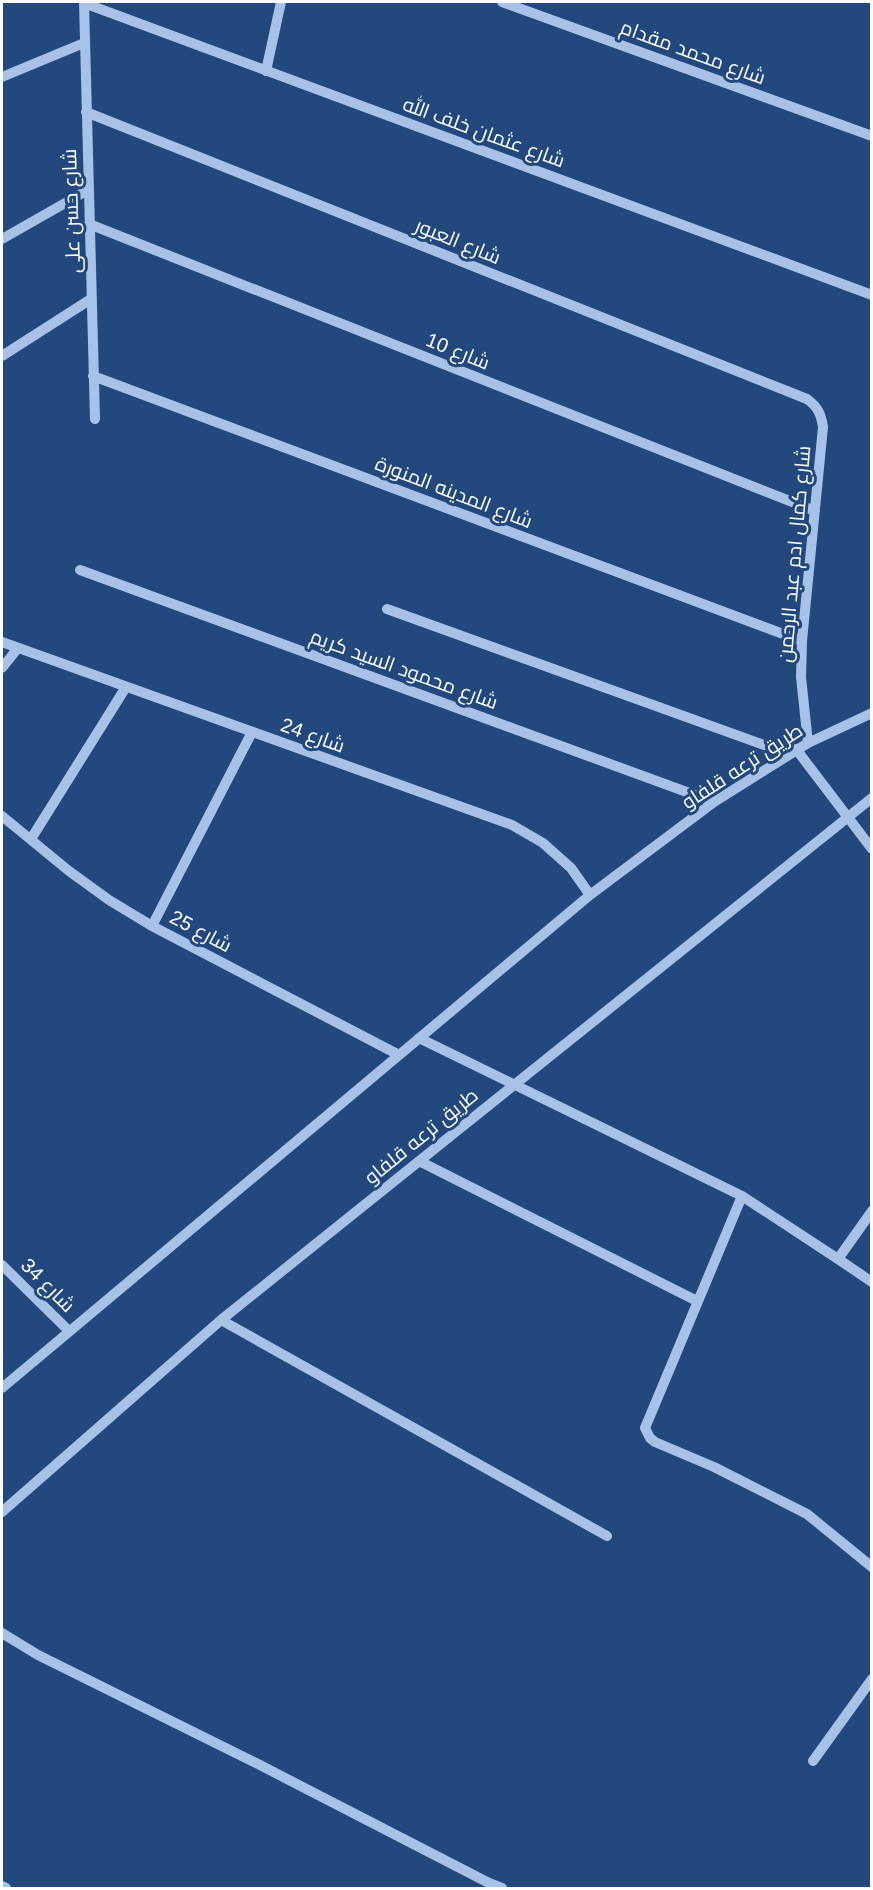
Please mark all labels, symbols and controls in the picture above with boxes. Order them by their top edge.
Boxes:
street label: شارع محمد مقدام [616,15,769,91]
street label: شارع عثمان خلف الله [399,91,569,174]
street label: شارع حسن على [58,148,87,274]
street label: شارع العبور [410,213,504,271]
street label: شارع 10 [422,328,493,376]
street label: شارع كمال ادم عبد الرحمن [774,445,817,664]
street label: شارع المدينه المنورة [371,452,536,535]
street label: شارع محمود السيد كريم [306,625,501,716]
street label: شارع 24 [277,713,348,760]
street label: طريق ترعه قلفاو [678,719,808,815]
street label: شارع 25 [165,906,236,959]
street label: طريق ترعه قلفاو [360,1084,483,1190]
street label: شارع 34 [15,1254,79,1318]

